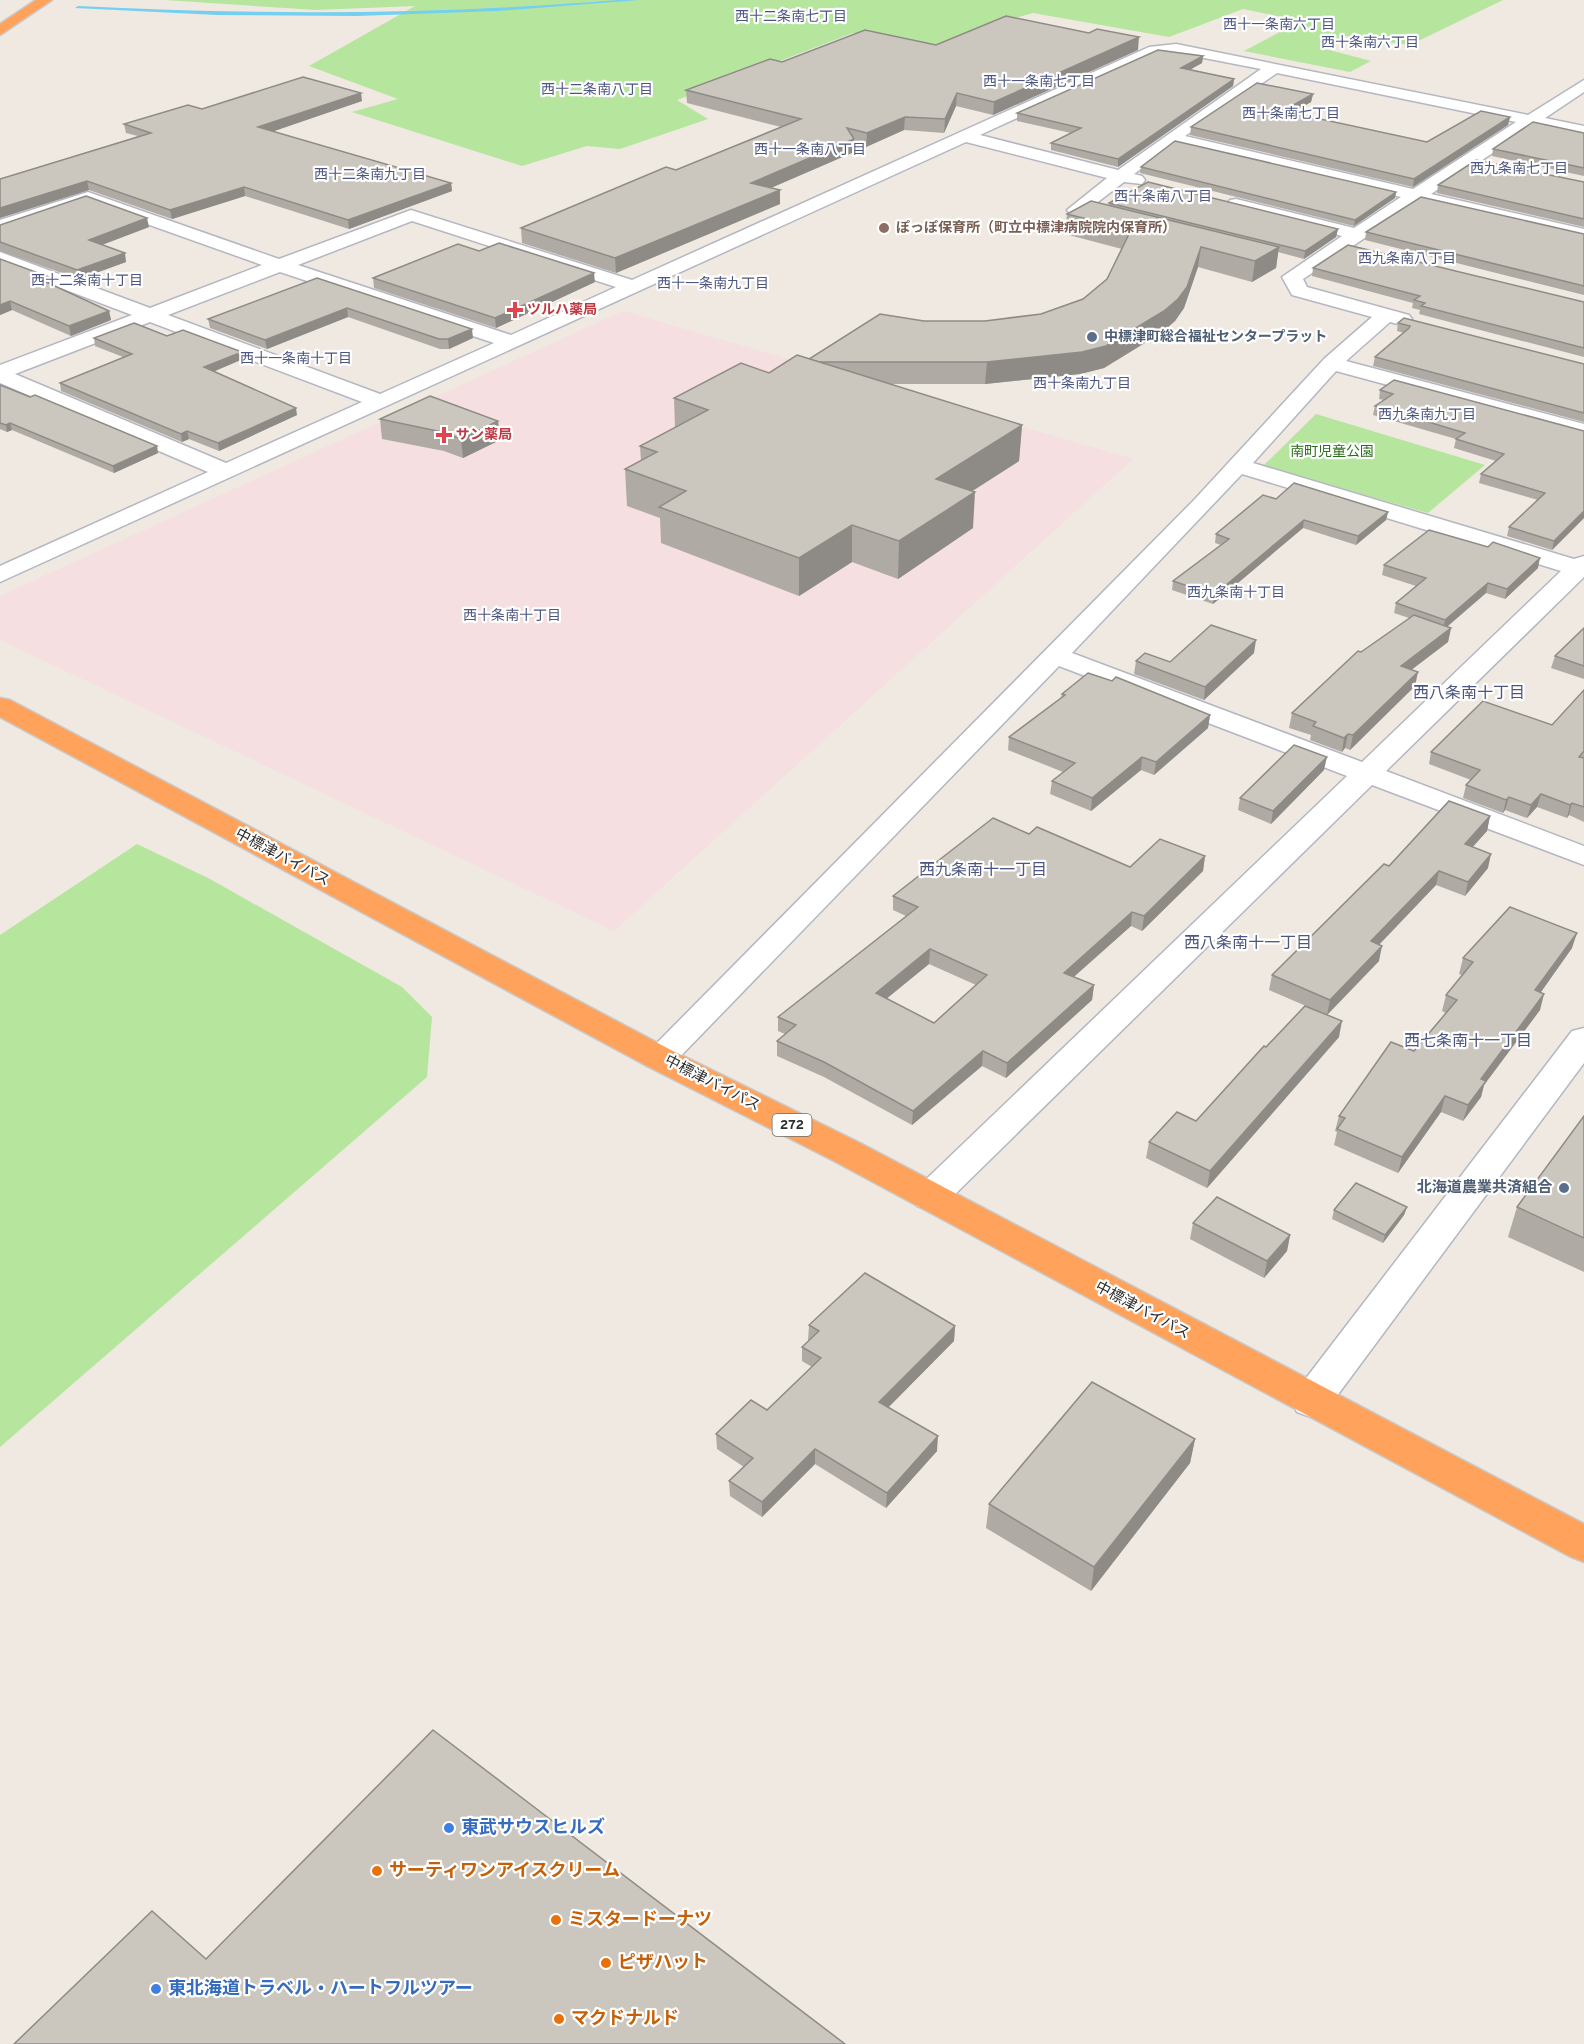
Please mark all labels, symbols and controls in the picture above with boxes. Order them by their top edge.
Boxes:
district label: 西十二条南七丁目 [735,9,847,26]
district label: 西十一条南六丁目 [1223,17,1335,34]
district label: 西十条南六丁目 [1321,35,1419,52]
district label: 西十一条南七丁目 [983,74,1095,91]
district label: 西十二条南八丁目 [541,82,653,99]
district label: 西十条南七丁目 [1242,106,1340,123]
district label: 西十一条南八丁目 [754,142,866,159]
district label: 西九条南七丁目 [1470,161,1568,178]
district label: 西十二条南九丁目 [314,167,426,184]
district label: 西十条南八丁目 [1114,189,1212,206]
place label: ぽっぽ保育所（町立中標津病院院内保育所） [896,219,1176,237]
marker: ぽっぽ保育所（町立中標津病院院内保育所） [877,221,891,235]
district label: 西九条南八丁目 [1358,251,1456,268]
district label: 西十二条南十丁目 [31,273,143,290]
district label: 西十一条南九丁目 [657,276,769,293]
place label: ツルハ薬局 [527,302,597,319]
marker: ツルハ薬局 [508,303,522,317]
place label: 中標津町総合福祉センタープラット [1104,328,1327,346]
marker: 中標津町総合福祉センタープラット [1085,330,1099,344]
district label: 西十一条南十丁目 [240,351,352,368]
district label: 西十条南九丁目 [1033,376,1131,393]
district label: 西九条南九丁目 [1378,407,1476,424]
place label: サン薬局 [456,427,512,444]
marker: サン薬局 [437,428,451,442]
park label: 南町児童公園 [1290,444,1374,461]
district label: 西九条南十丁目 [1187,585,1285,602]
district label: 西十条南十丁目 [463,608,561,625]
district label: 西八条南十丁目 [1413,684,1525,704]
street label: 中標津バイパス [231,825,333,891]
district label: 西九条南十一丁目 [919,861,1047,881]
district label: 西八条南十一丁目 [1184,934,1312,954]
district label: 西七条南十一丁目 [1404,1032,1532,1052]
street label: 中標津バイパス [661,1052,763,1116]
road number: 272 [772,1114,812,1136]
place label: 北海道農業共済組合 [1417,1179,1553,1198]
marker: 北海道農業共済組合 [1557,1181,1571,1195]
street label: 中標津バイパス [1091,1278,1193,1344]
place label: 東武サウスヒルズ [461,1817,605,1840]
marker: 東武サウスヒルズ [442,1821,456,1835]
place label: サーティワンアイスクリーム [389,1860,620,1883]
marker: サーティワンアイスクリーム [370,1864,384,1878]
place label: ミスタードーナツ [568,1909,712,1932]
marker: ミスタードーナツ [549,1913,563,1927]
place label: ピザハット [618,1952,708,1975]
marker: ピザハット [599,1956,613,1970]
place label: 東北海道トラベル・ハートフルツアー [168,1978,473,2001]
marker: 東北海道トラベル・ハートフルツアー [149,1982,163,1996]
place label: マクドナルド [571,2008,679,2031]
marker: マクドナルド [552,2012,566,2026]

